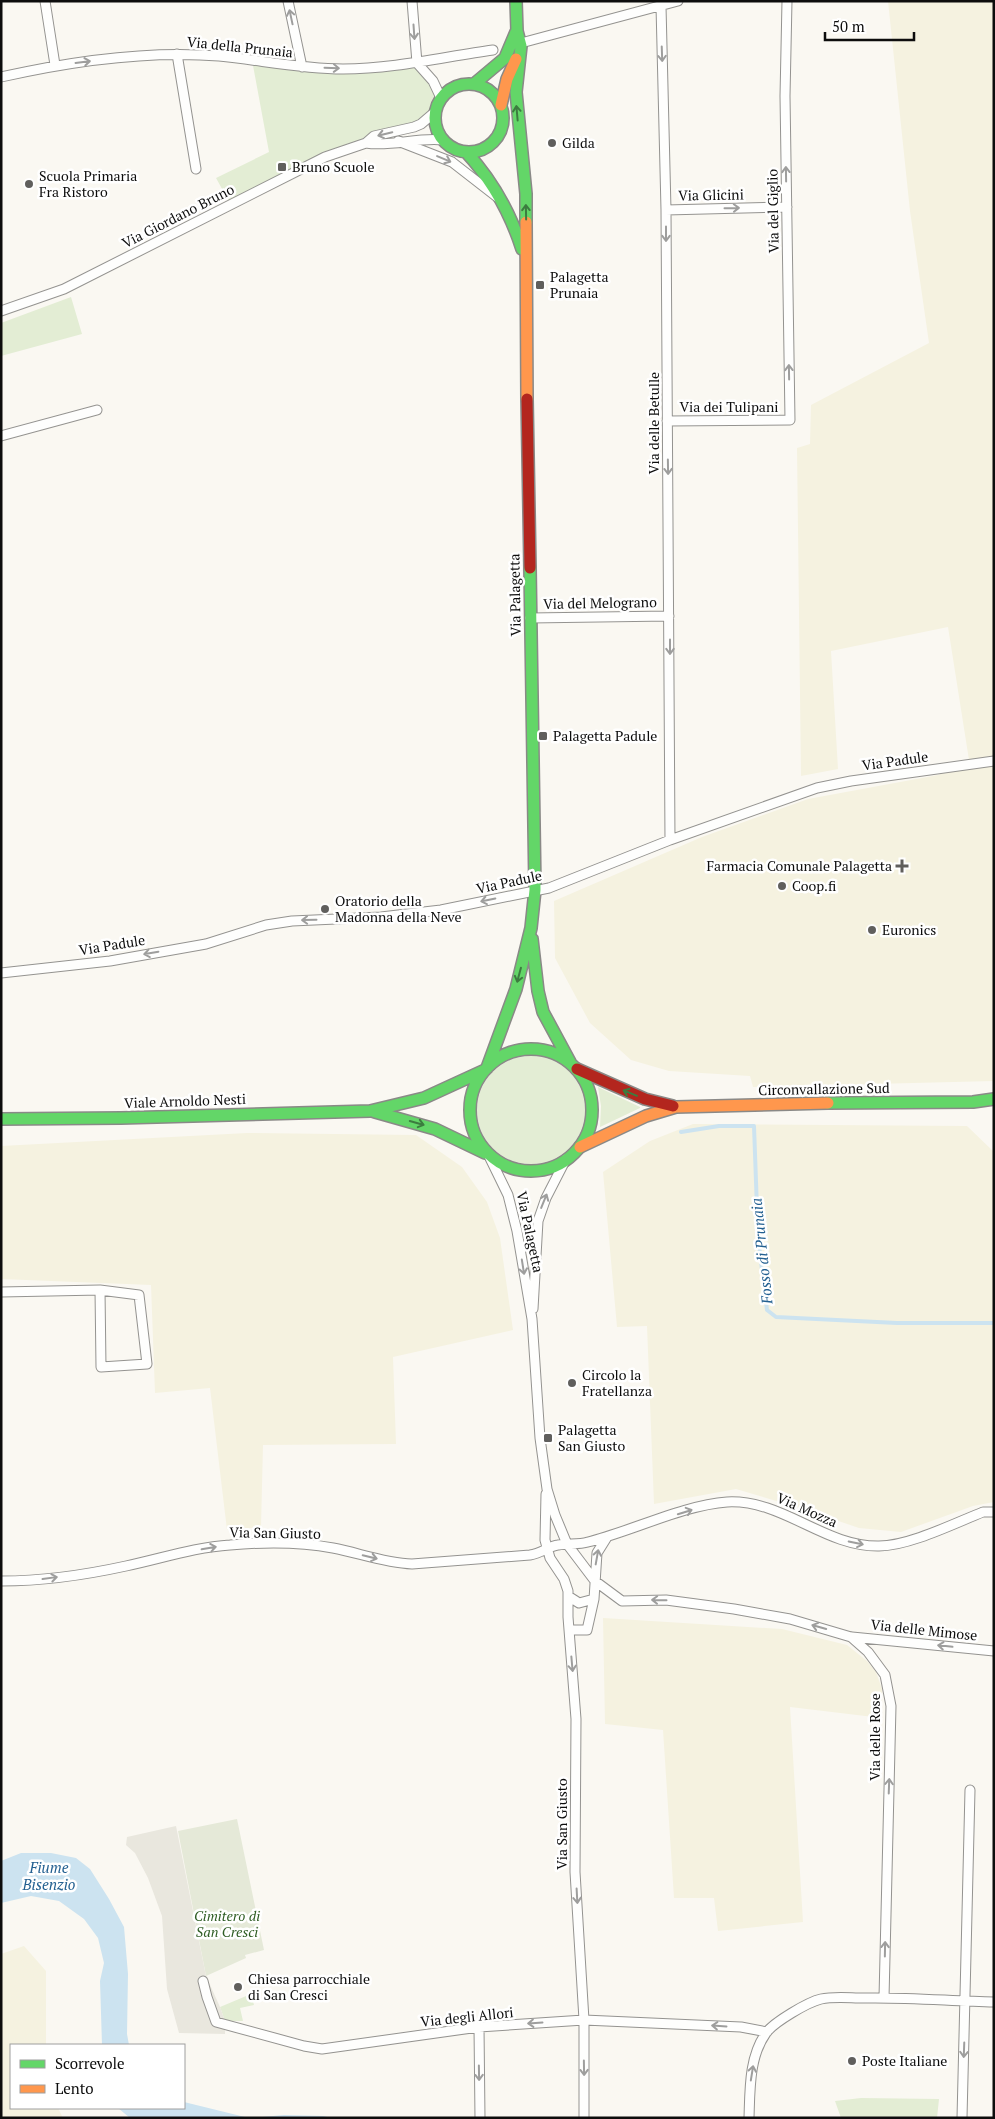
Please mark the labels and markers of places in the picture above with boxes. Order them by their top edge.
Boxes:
place label: Gilda [562,133,595,152]
marker: Gilda [546,137,558,149]
place label: Bruno Scuole [292,157,375,176]
marker: Bruno Scuole [276,161,288,173]
place label: Scuola Primaria Fra Ristoro [39,166,137,201]
marker: Scuola Primaria Fra Ristoro [23,178,35,190]
place label: Palagetta Prunaia [550,267,609,302]
marker: Palagetta Prunaia [534,279,546,291]
place label: Palagetta Padule [553,726,657,745]
marker: Palagetta Padule [537,730,549,742]
place label: Farmacia Comunale Palagetta [706,856,892,875]
marker: Farmacia Comunale Palagetta [896,860,908,872]
place label: Coop.fi [792,876,836,895]
marker: Coop.fi [776,880,788,892]
place label: Oratorio della Madonna della Neve [335,891,461,926]
marker: Oratorio della Madonna della Neve [319,903,331,915]
place label: Euronics [882,920,936,939]
marker: Euronics [866,924,878,936]
place label: Circolo la Fratellanza [582,1365,652,1400]
marker: Circolo la Fratellanza [566,1377,578,1389]
place label: Palagetta San Giusto [558,1420,625,1455]
marker: Palagetta San Giusto [542,1432,554,1444]
place label: Chiesa parrocchiale di San Cresci [248,1969,370,2004]
marker: Chiesa parrocchiale di San Cresci [232,1981,244,1993]
place label: Poste Italiane [862,2051,947,2070]
marker: Poste Italiane [846,2055,858,2067]

